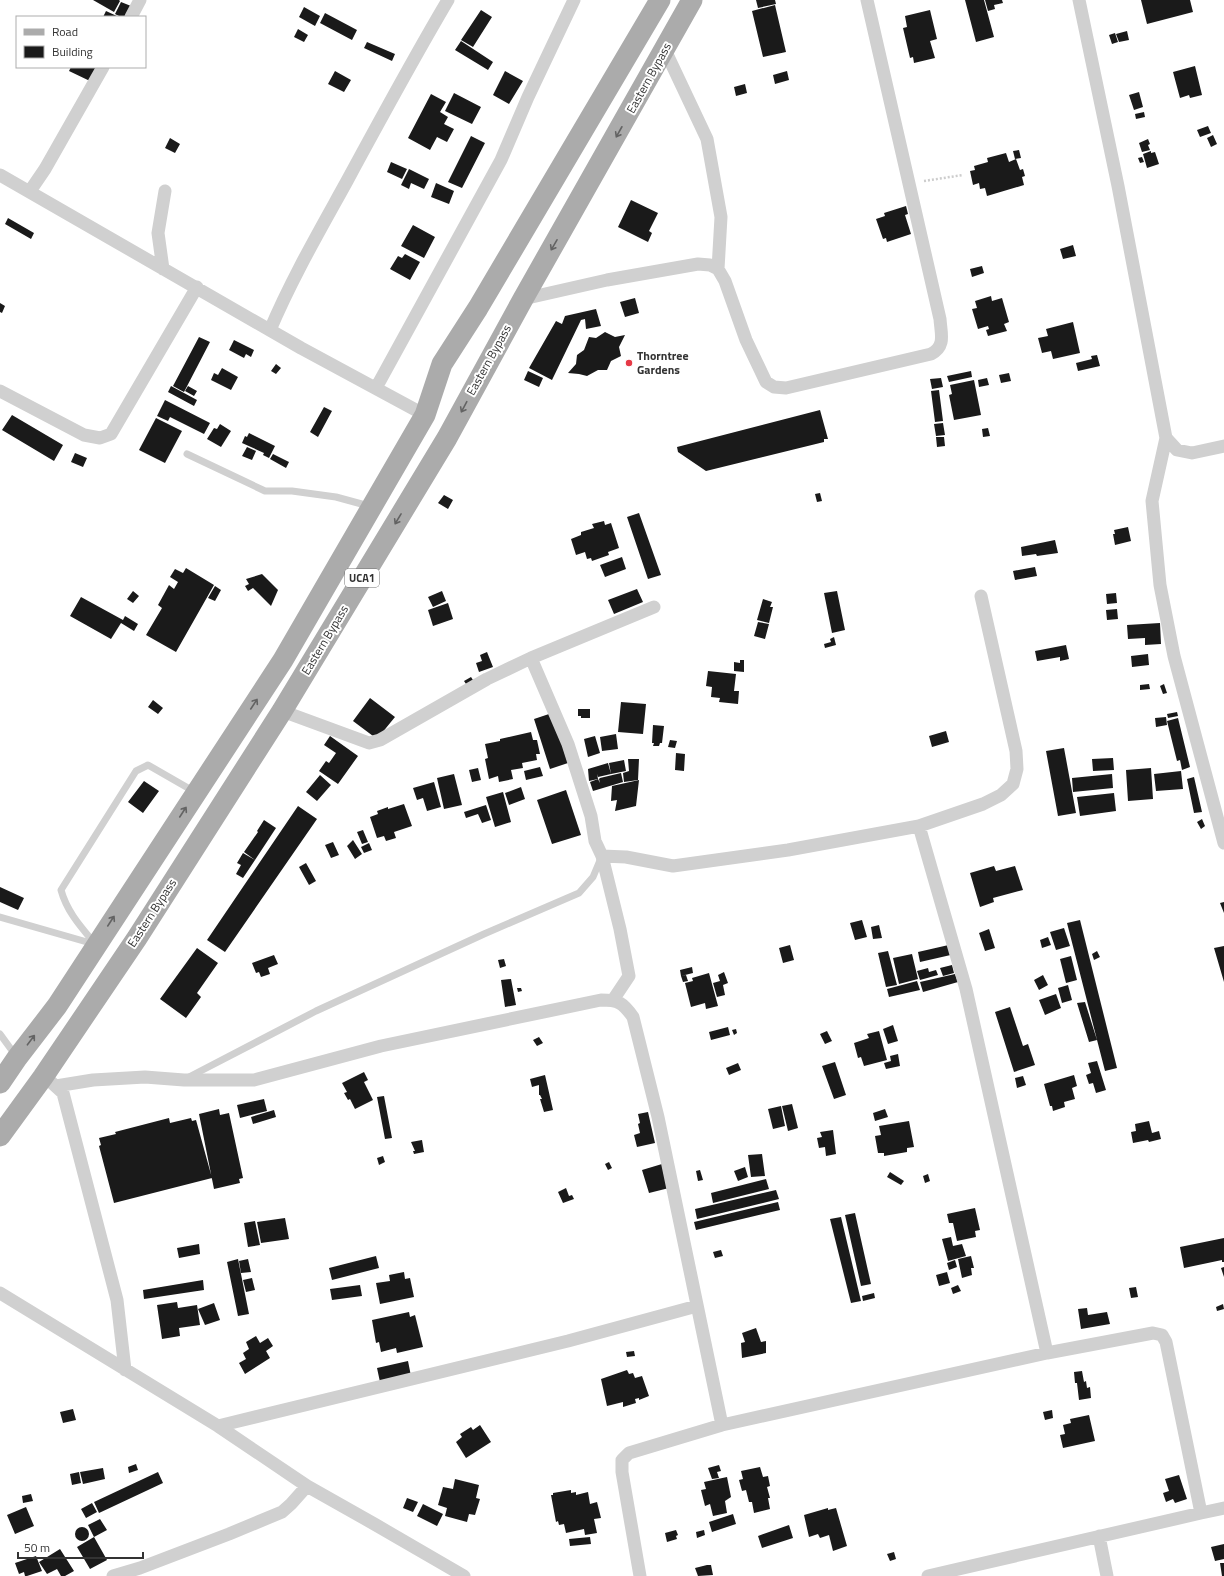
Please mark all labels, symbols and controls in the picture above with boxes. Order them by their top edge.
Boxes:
legend [16,16,146,68]
text: Road [52,22,78,41]
street label: Eastern Bypass [621,39,676,117]
text: Building [52,42,93,61]
one-way arrow [614,126,622,138]
one-way arrow [550,239,558,251]
street label: Eastern Bypass [461,321,516,399]
place label: Thorntree Gardens [637,346,689,379]
marker: Thorntree Gardens [624,358,634,368]
one-way arrow [459,401,467,413]
one-way arrow [394,513,402,524]
road number: UCA1 [345,569,379,587]
street label: Eastern Bypass [296,601,353,678]
one-way arrow [250,699,258,710]
one-way arrow [179,807,187,818]
street label: Eastern Bypass [122,874,181,951]
one-way arrow [107,916,115,927]
one-way arrow [26,1035,35,1046]
scale bar [18,1534,143,1560]
text: 50 m [24,1538,50,1557]

